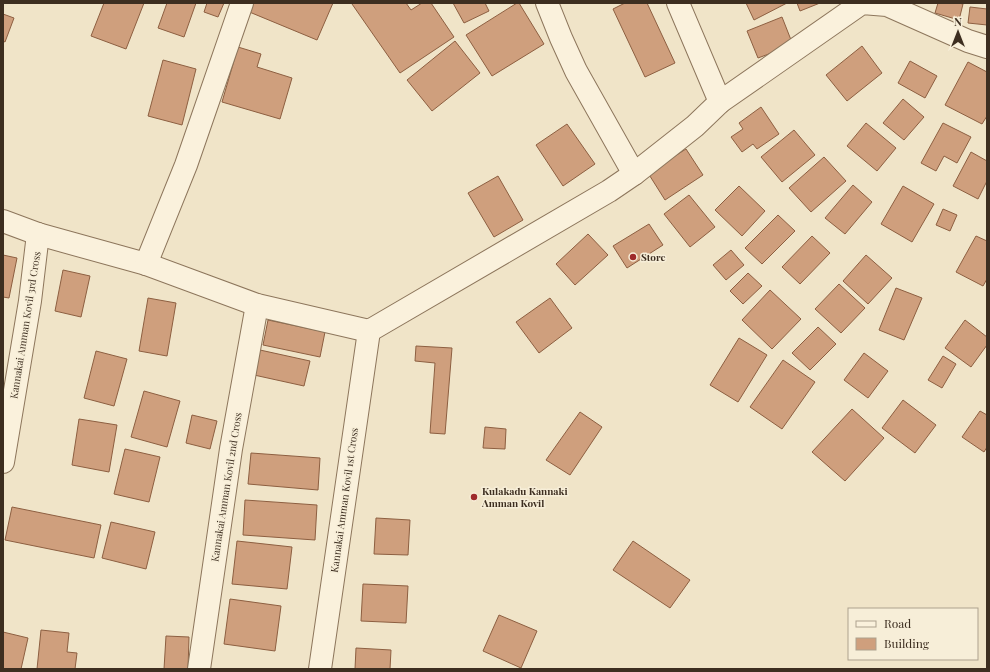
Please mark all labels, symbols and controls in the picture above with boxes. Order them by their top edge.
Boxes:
north arrow [938,12,978,52]
text: N [954,14,962,29]
street label: Kannakai Amman Kovil 3rd Cross [6,250,44,400]
place label: Store [641,250,666,264]
marker: Store [628,252,638,262]
street label: Kannakai Amman Kovil 2nd Cross [207,411,245,563]
street label: Kannakai Amman Kovil 1st Cross [327,427,361,573]
place label: Kulakadu Kannaki Amman Kovil [481,484,568,510]
marker: Kulakadu Kannaki Amman Kovil [469,492,479,502]
legend [848,608,978,660]
text: Road [884,615,911,631]
text: Building [884,635,930,651]

